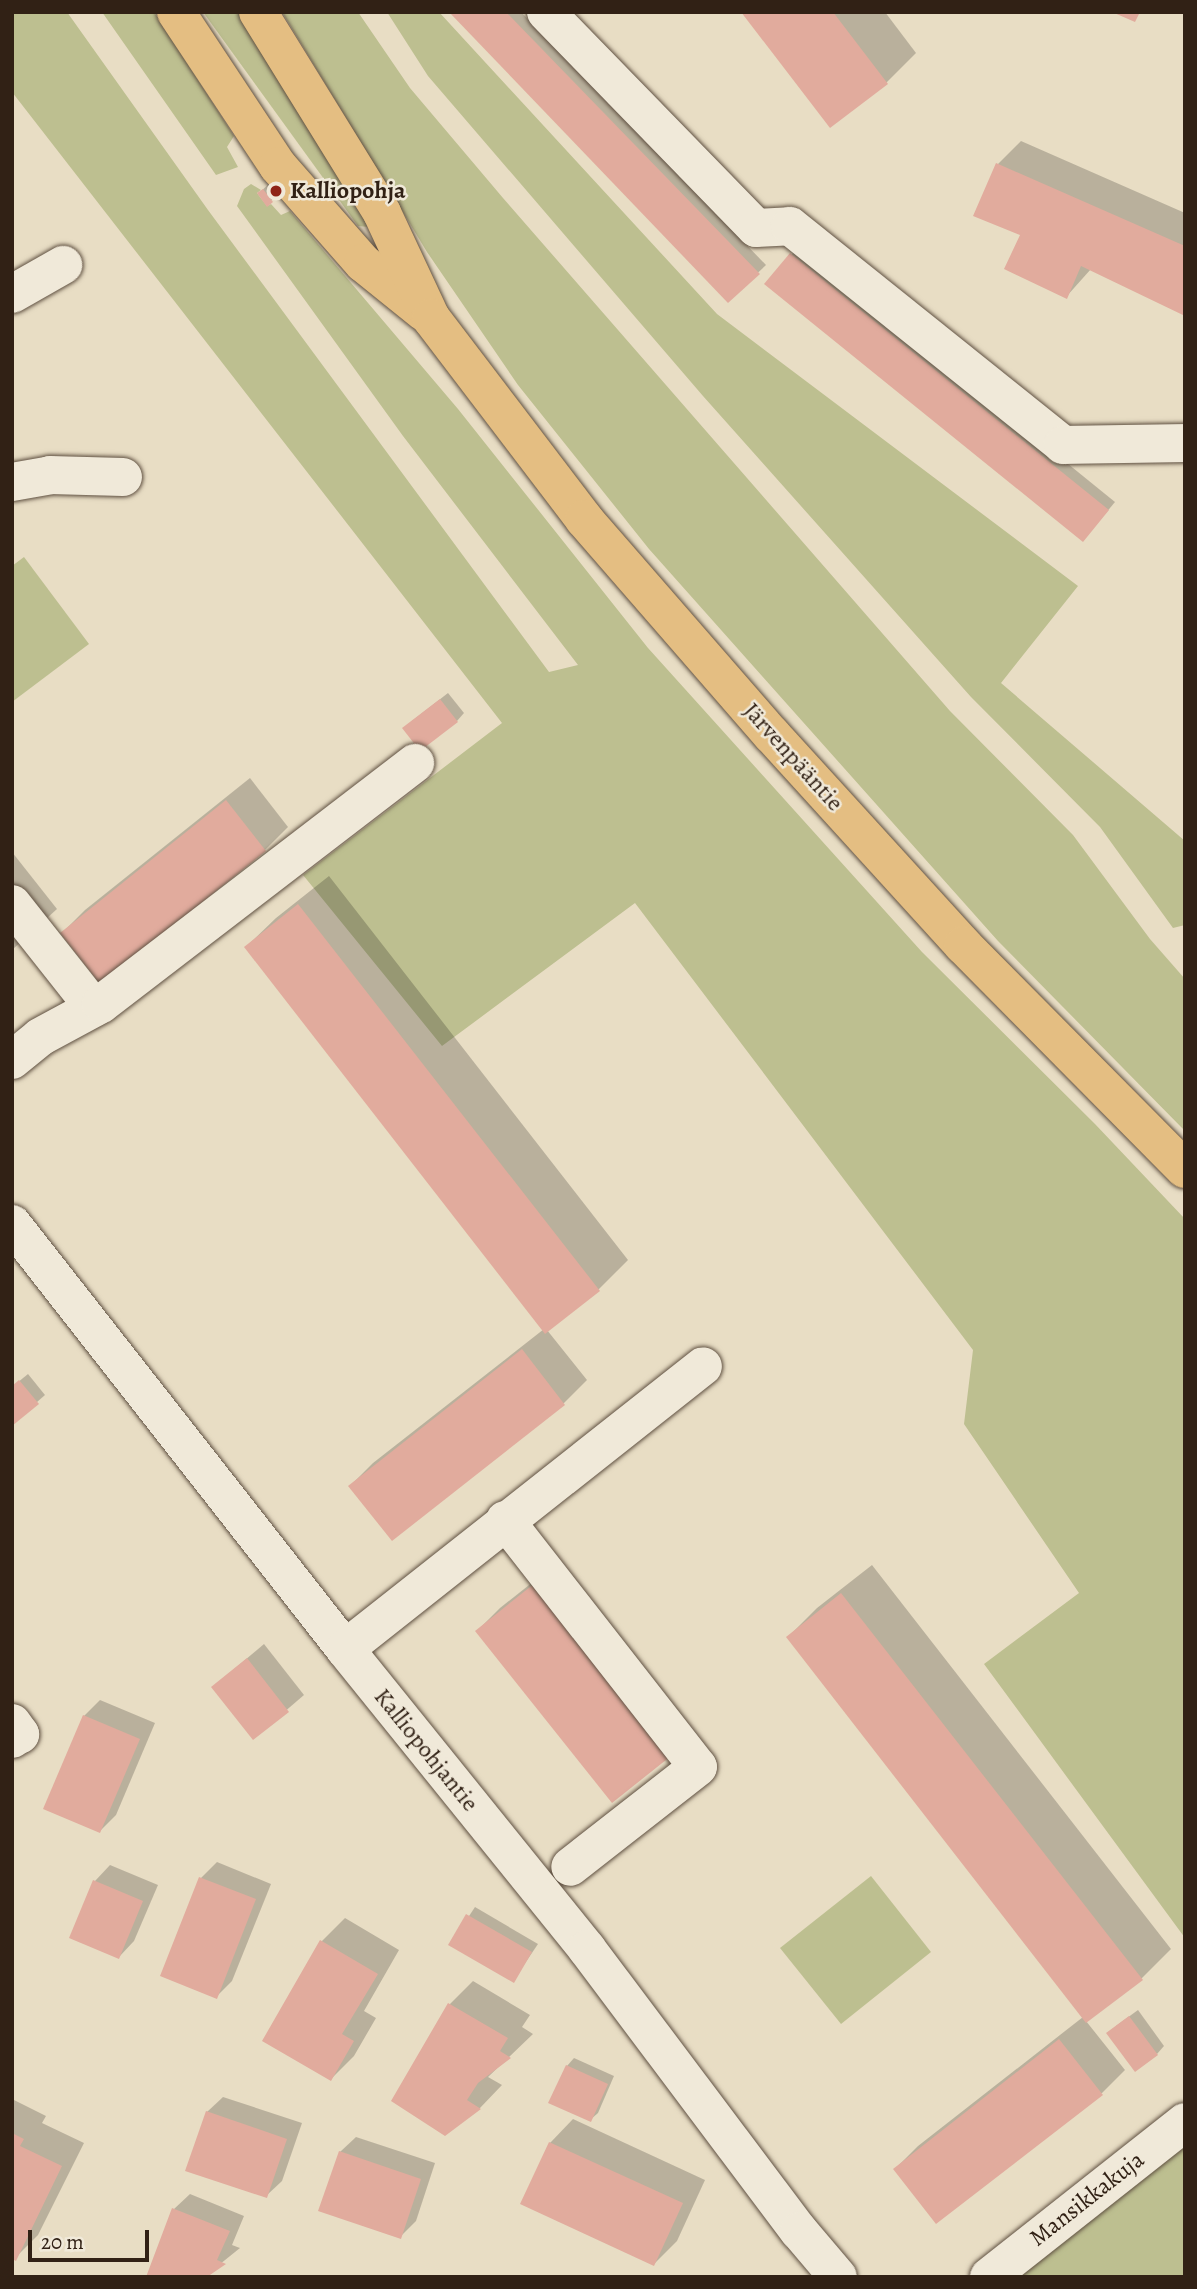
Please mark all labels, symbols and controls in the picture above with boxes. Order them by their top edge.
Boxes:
place label: Kalliopohja [290,177,406,205]
marker: Kalliopohja [268,183,284,199]
street label: Järvenpääntie [737,697,849,817]
street label: Kalliopohjantie [368,1683,484,1817]
street label: Mansikkakuja [1024,2145,1150,2253]
scale bar [32,2216,152,2260]
text: 20 m [41,2228,84,2256]

